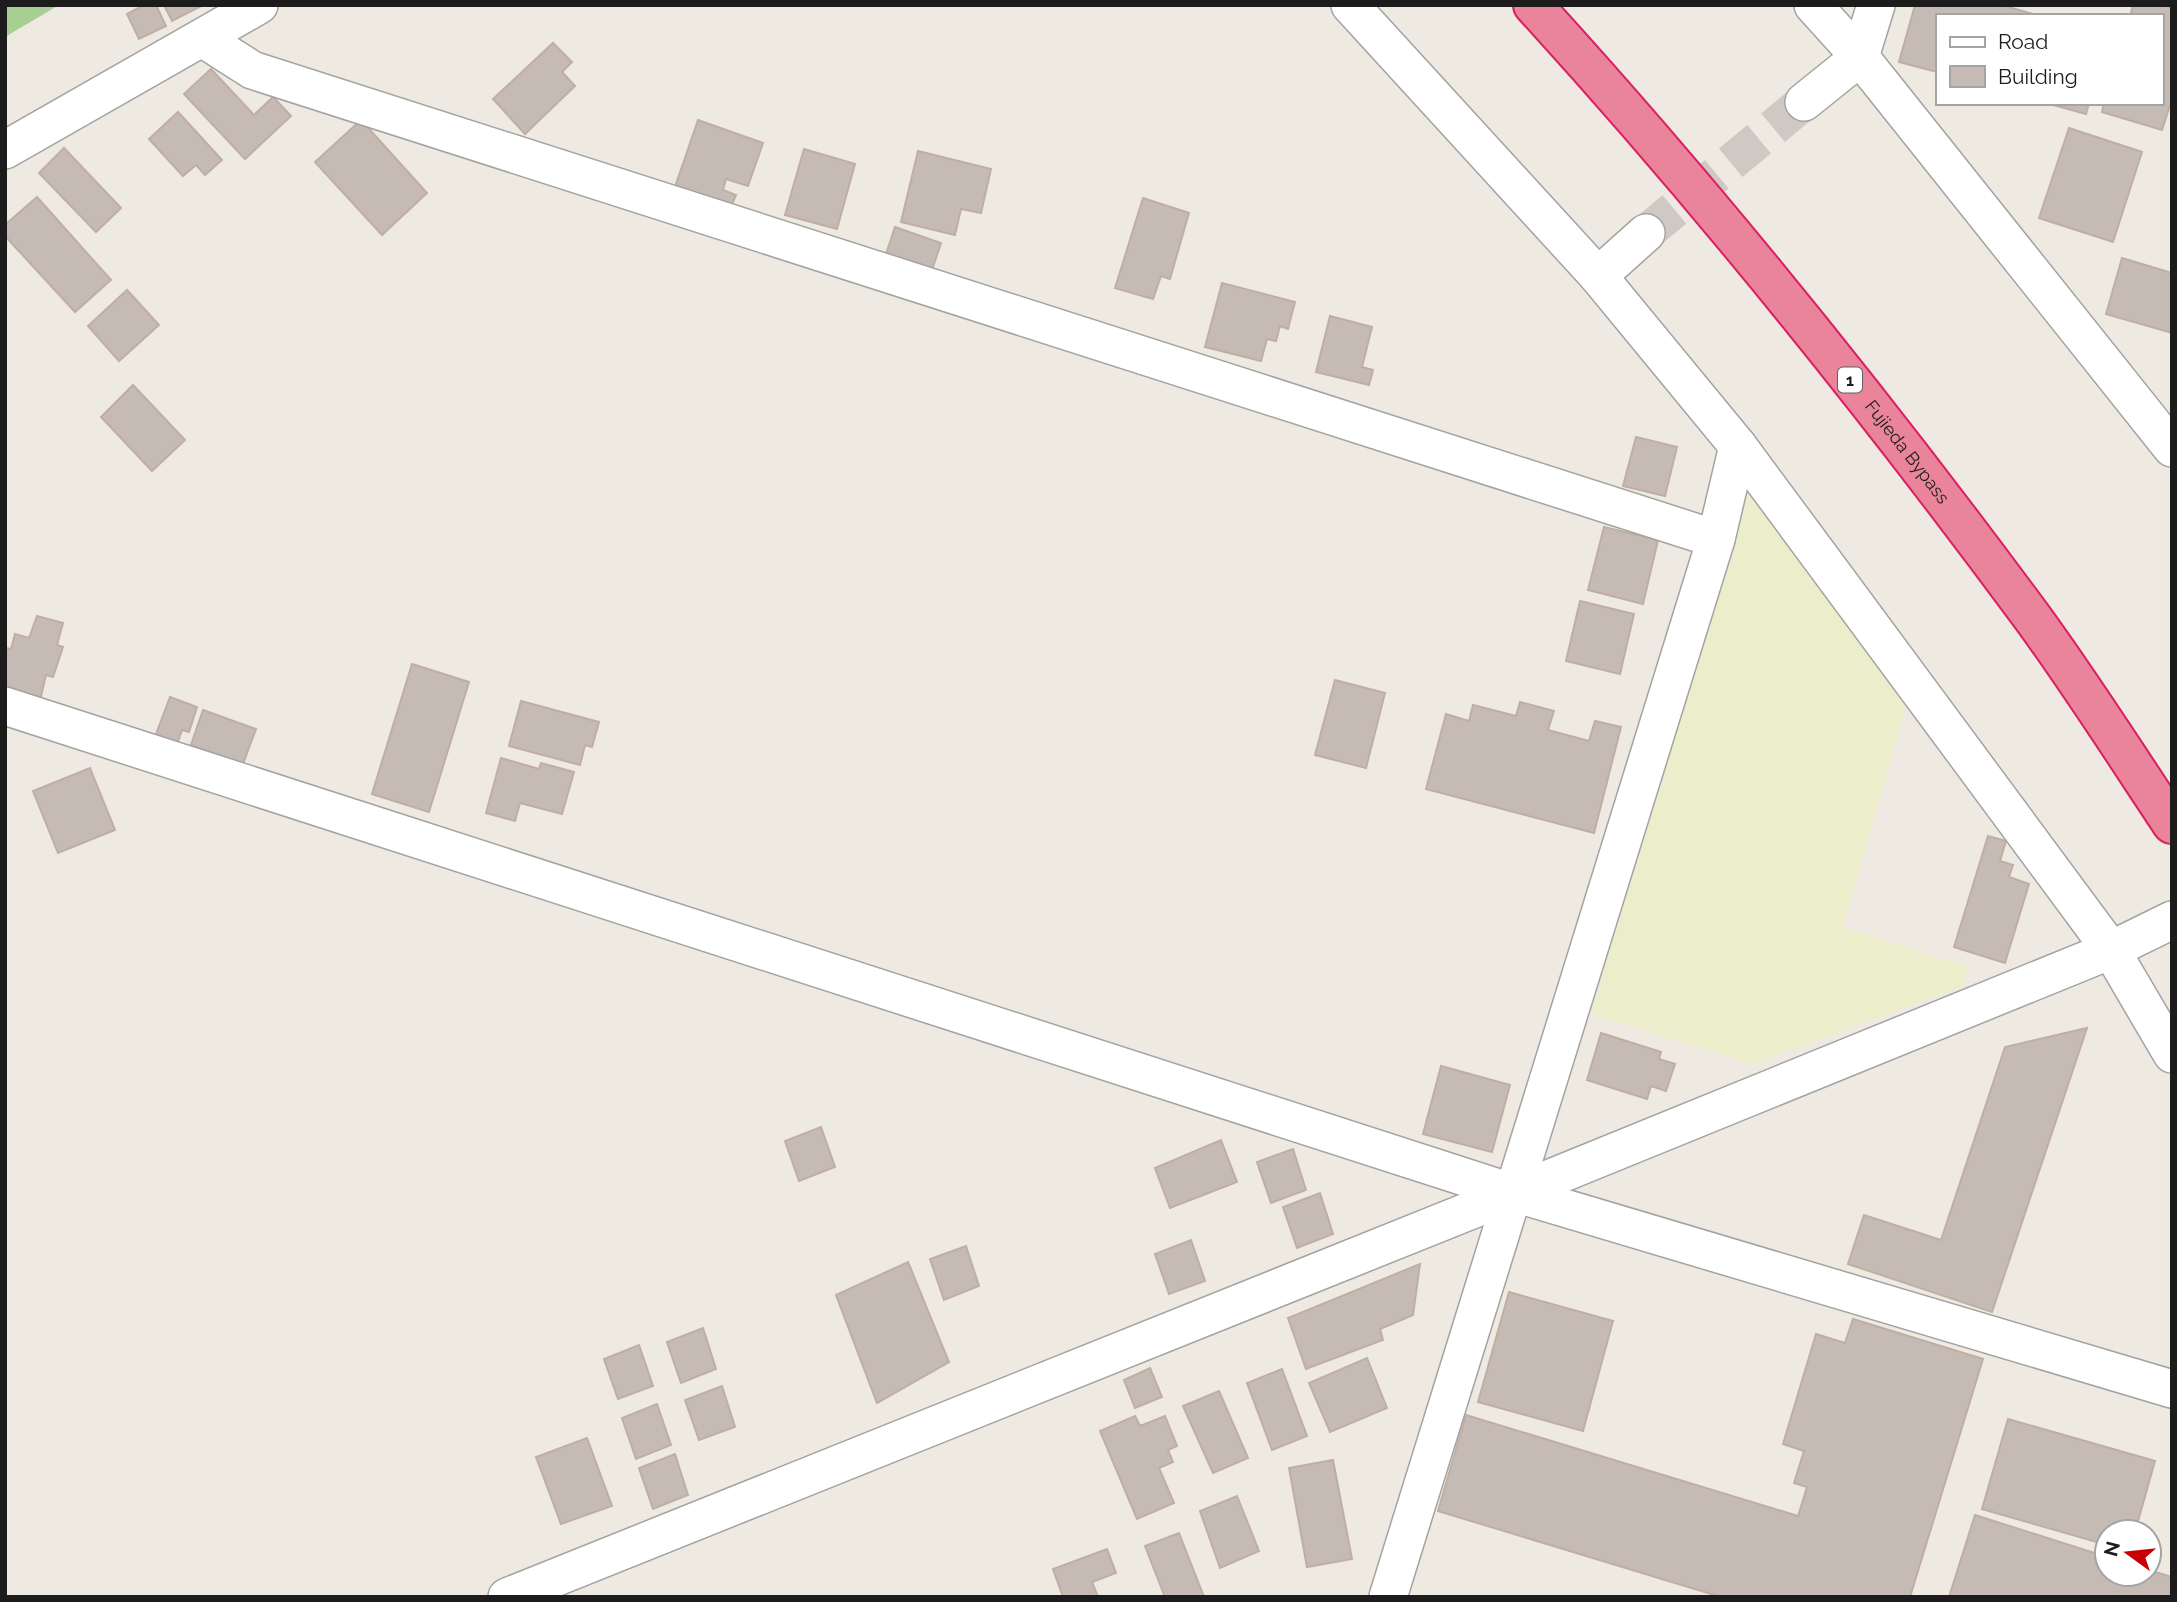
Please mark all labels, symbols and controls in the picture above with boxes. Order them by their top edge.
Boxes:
legend [1936,14,2163,105]
text: Road [1998,29,2048,54]
text: Building [1998,64,2078,89]
road number: 1 [1838,368,1862,392]
street label: Fujieda Bypass [1861,396,1954,508]
north arrow [2093,1518,2163,1588]
text: N [2099,1539,2124,1558]

